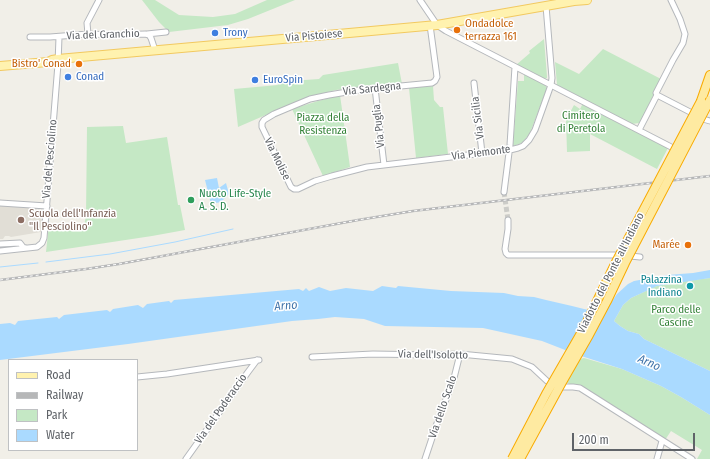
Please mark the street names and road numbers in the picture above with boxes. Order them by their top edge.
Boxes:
street label: Via del Granchio [66,27,140,43]
street label: Via Pistoiese [285,27,343,45]
street label: Via Sardegna [342,79,402,99]
street label: Via Sicilia [469,96,487,140]
street label: Via Puglia [370,104,388,148]
street label: Via del Pesciolino [40,119,60,199]
street label: Via Molise [261,136,293,182]
street label: Via Piemonte [451,143,511,163]
street label: Viadotto del Ponte all'Indiano [575,210,647,336]
street label: Via dell'Isolotto [398,348,468,362]
street label: Via del Poderaccio [192,371,250,447]
street label: Via dello Scalo [426,374,460,440]

